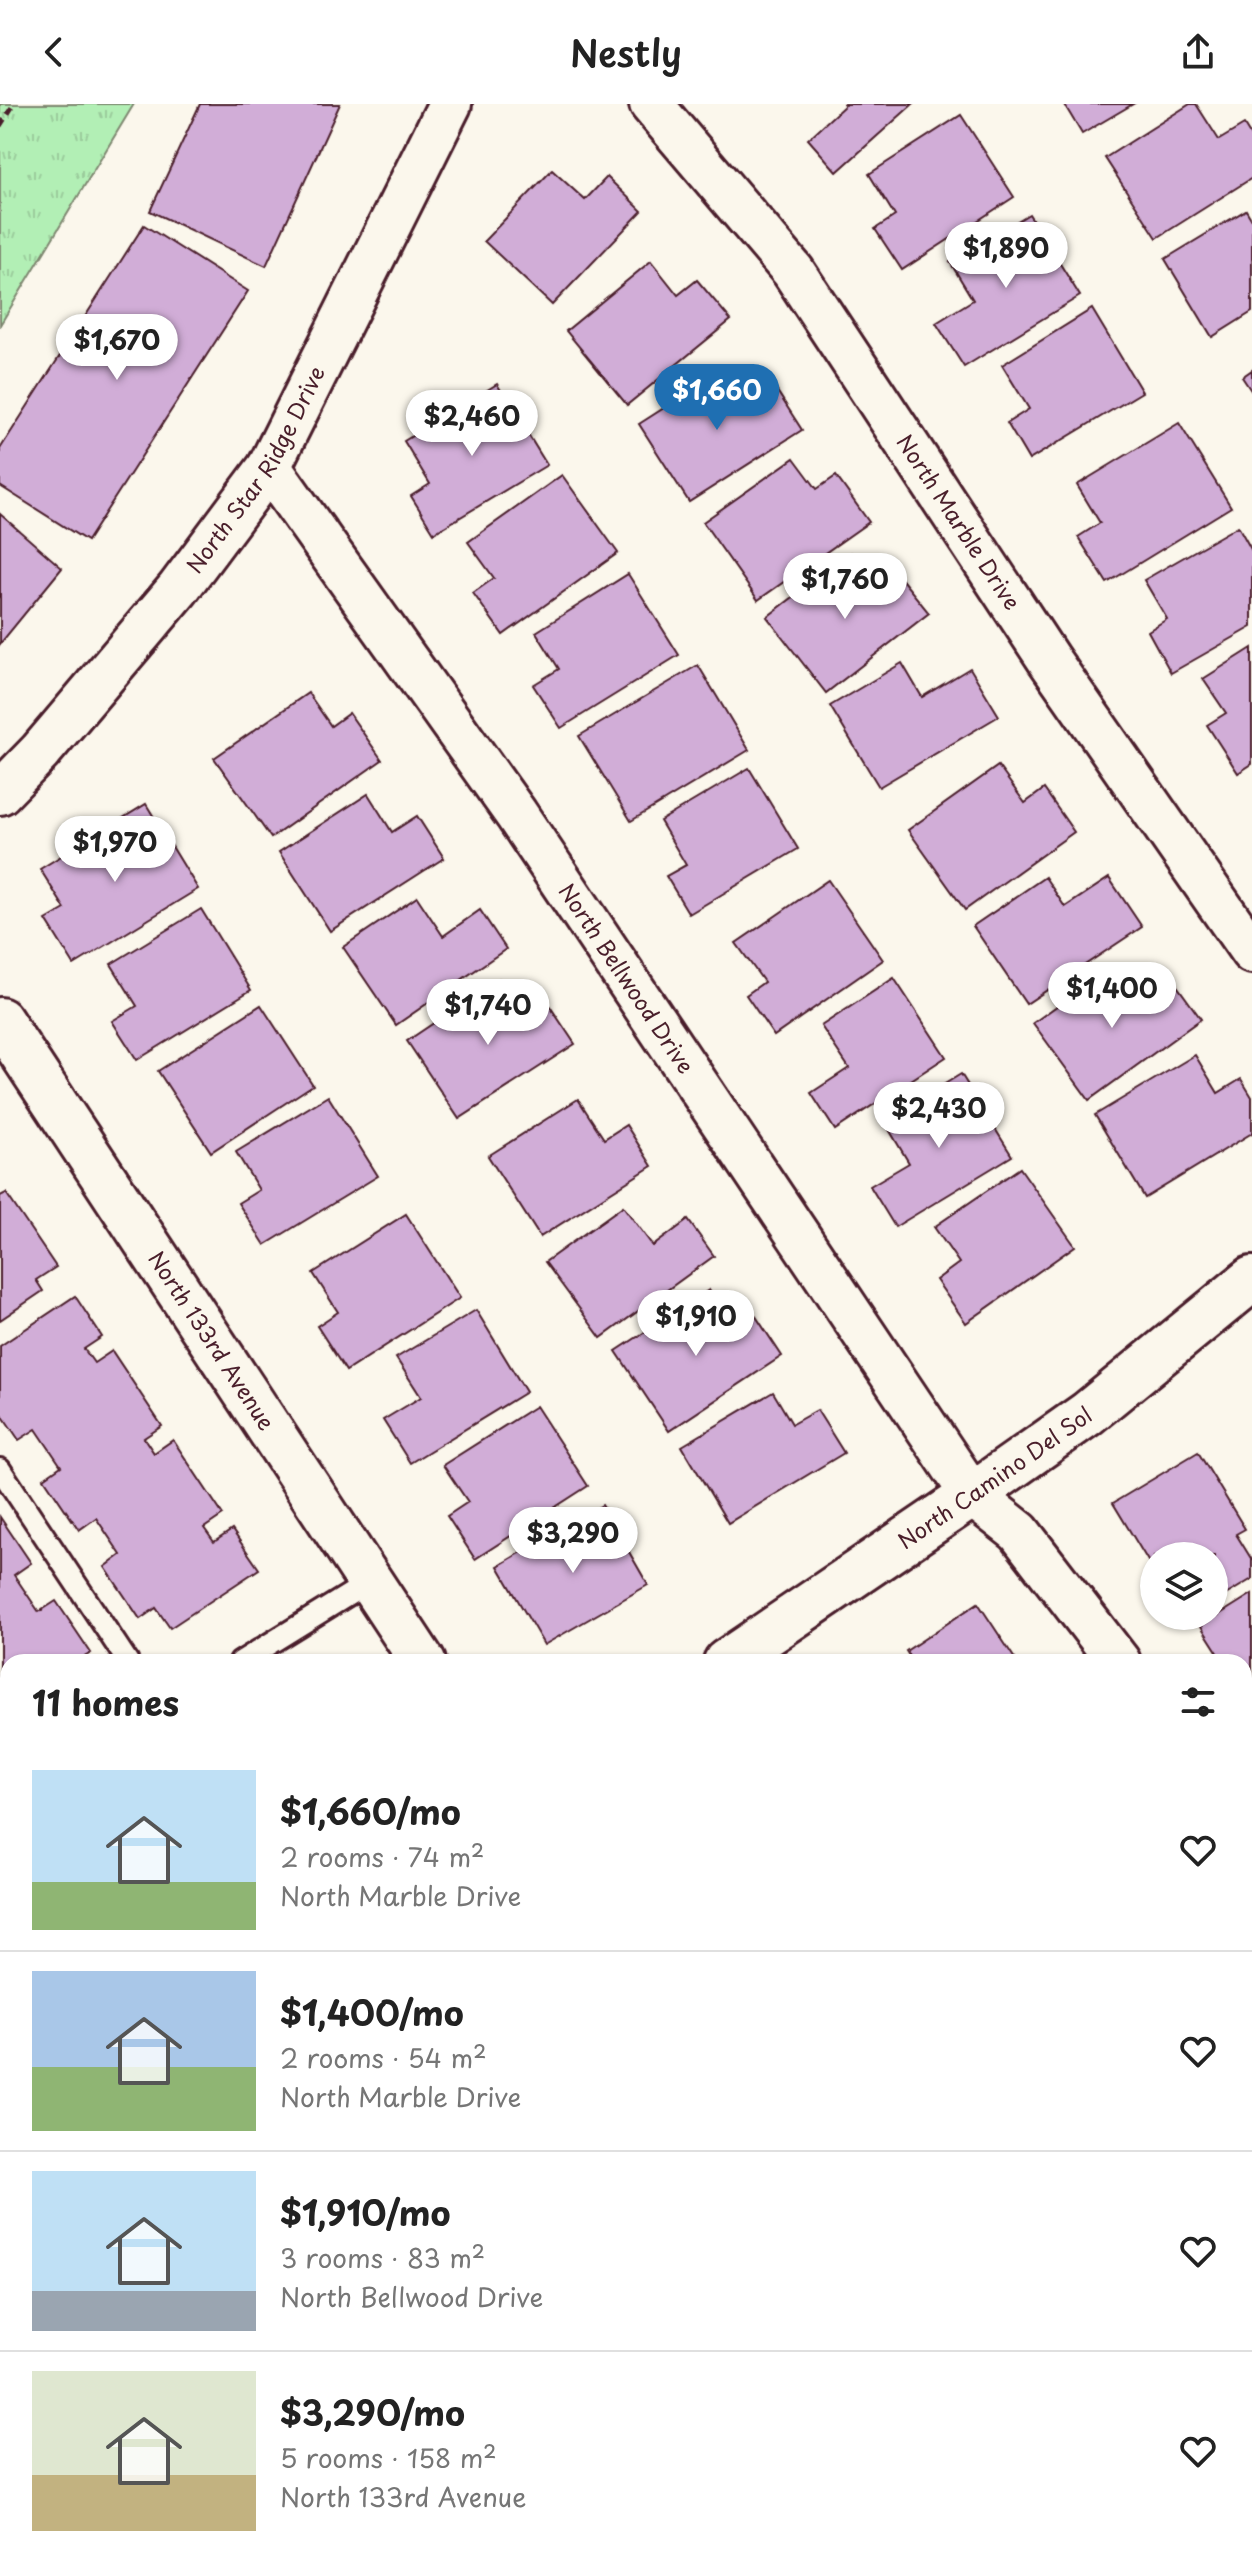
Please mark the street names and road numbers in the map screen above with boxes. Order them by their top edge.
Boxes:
street label: North Star Ridge Drive [177,360,332,580]
street label: North Marble Drive [890,427,1030,616]
street label: North Bellwood Drive [552,876,703,1080]
street label: North 133rd Avenue [141,1244,284,1436]
street label: North Camino Del Sol [890,1398,1098,1556]

